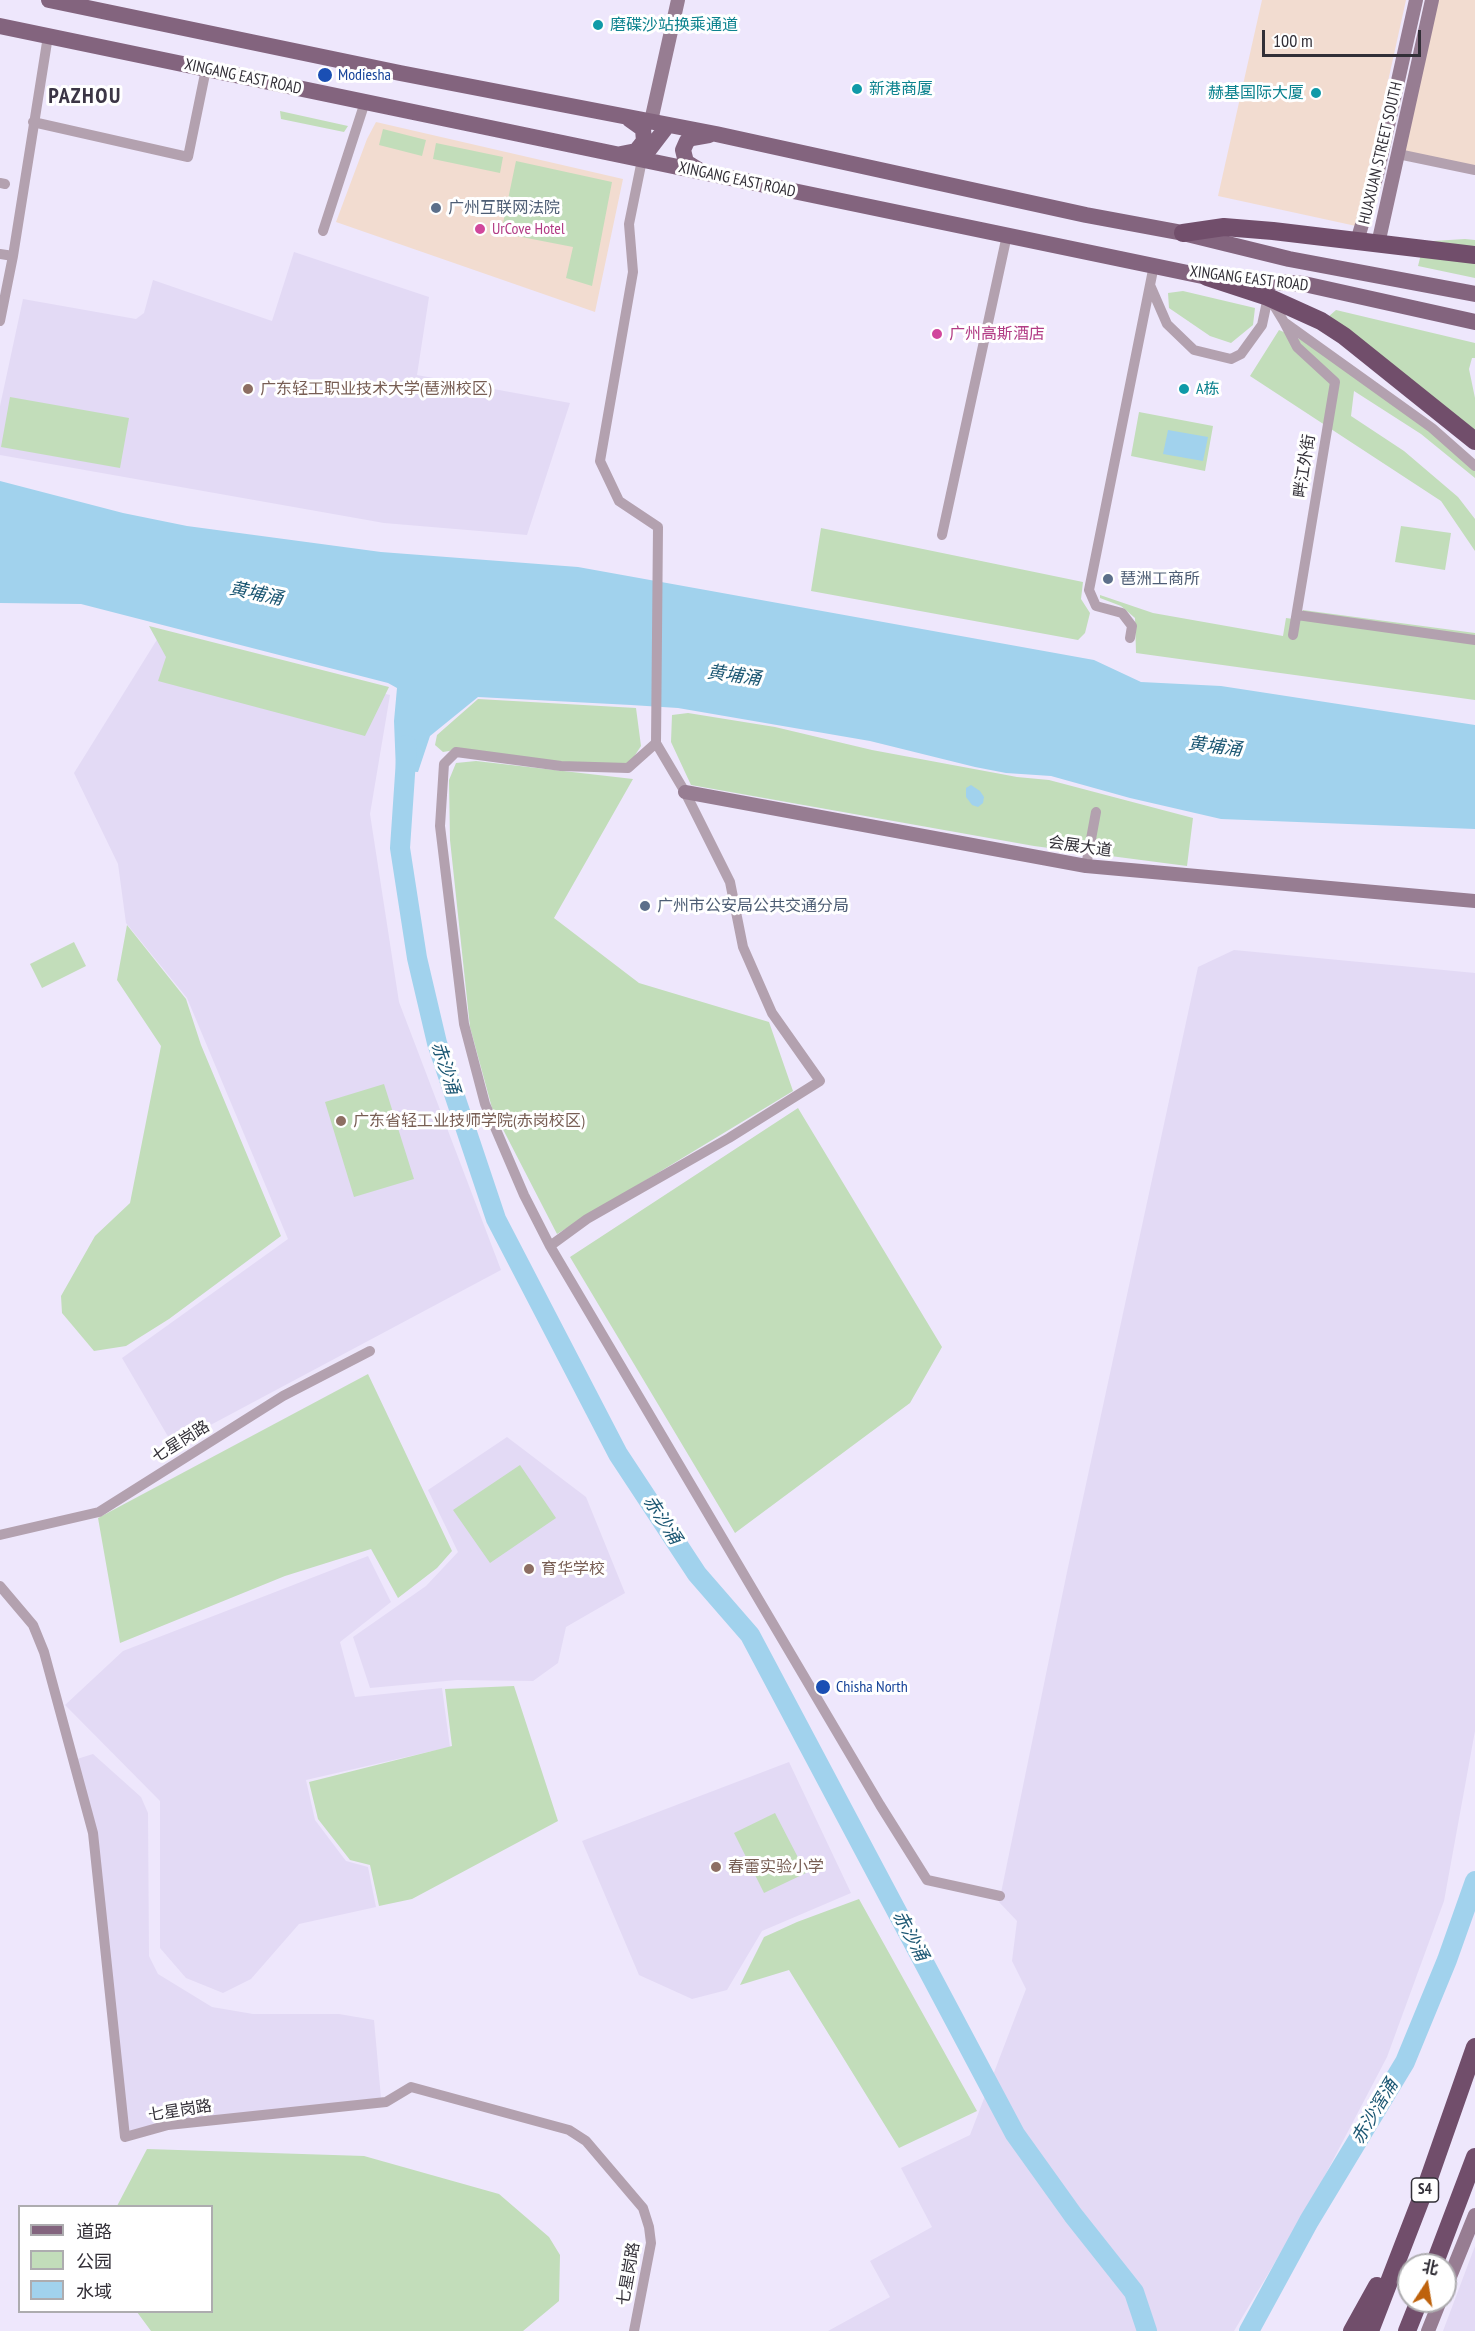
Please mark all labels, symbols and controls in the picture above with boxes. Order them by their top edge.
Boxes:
place label: 磨碟沙站换乘通道 [610,15,738,35]
marker: 磨碟沙站换乘通道 [591,18,605,32]
scale bar [1265,18,1424,56]
text: 100 m [1273,29,1313,52]
street label: XINGANG EAST ROAD [183,55,303,99]
place label: Modiesha [338,65,391,85]
marker: Modiesha [316,66,334,84]
place label: 新港商厦 [869,79,933,99]
street label: HUAXUAN STREET SOUTH [1355,80,1407,226]
marker: 新港商厦 [850,82,864,96]
place label: 赫基国际大厦 [1208,83,1304,103]
district label: PAZHOU [48,84,122,110]
marker: 赫基国际大厦 [1309,86,1323,100]
street label: XINGANG EAST ROAD [677,158,797,202]
place label: 广州互联网法院 [448,198,560,218]
marker: 广州互联网法院 [429,201,443,215]
place label: UrCove Hotel [492,219,565,239]
marker: UrCove Hotel [473,222,487,236]
street label: XINGANG EAST ROAD [1189,262,1309,296]
place label: 广州高斯酒店 [949,324,1045,344]
marker: 广州高斯酒店 [930,327,944,341]
place label: 广东轻工职业技术大学(琶洲校区) [260,379,491,399]
place label: A栋 [1196,379,1220,399]
marker: 广东轻工职业技术大学(琶洲校区) [241,382,255,396]
marker: A栋 [1177,382,1191,396]
street label: 畔江外街 [1291,433,1319,499]
place label: 琶洲工商所 [1120,569,1200,589]
marker: 琶洲工商所 [1101,572,1115,586]
water label: 黄埔涌 [227,578,285,610]
water label: 黄埔涌 [706,662,762,690]
water label: 黄埔涌 [1187,733,1243,761]
street label: 会展大道 [1047,833,1113,861]
place label: 广州市公安局公共交通分局 [657,896,849,916]
marker: 广州市公安局公共交通分局 [638,899,652,913]
water label: 赤沙涌 [426,1039,464,1097]
place label: 广东省轻工业技师学院(赤岗校区) [353,1111,584,1131]
marker: 广东省轻工业技师学院(赤岗校区) [334,1114,348,1128]
street label: 七星岗路 [149,1417,213,1467]
water label: 赤沙涌 [638,1491,686,1549]
place label: 育华学校 [541,1559,605,1579]
marker: 育华学校 [522,1562,536,1576]
place label: Chisha North [836,1677,908,1697]
marker: Chisha North [814,1678,832,1696]
place label: 春蕾实验小学 [728,1857,824,1877]
marker: 春蕾实验小学 [709,1860,723,1874]
water label: 赤沙涌 [888,1907,932,1965]
water label: 赤沙滘涌 [1347,2076,1403,2148]
street label: 七星岗路 [147,2097,213,2125]
road number: S4 [1412,2178,1438,2202]
legend [18,2205,213,2313]
text: 道路 [76,2220,112,2243]
street label: 七星岗路 [614,2241,644,2307]
text: 公园 [76,2250,112,2273]
north arrow [1397,2253,1457,2313]
text: 北 [1420,2256,1440,2279]
text: 水域 [76,2280,112,2303]

